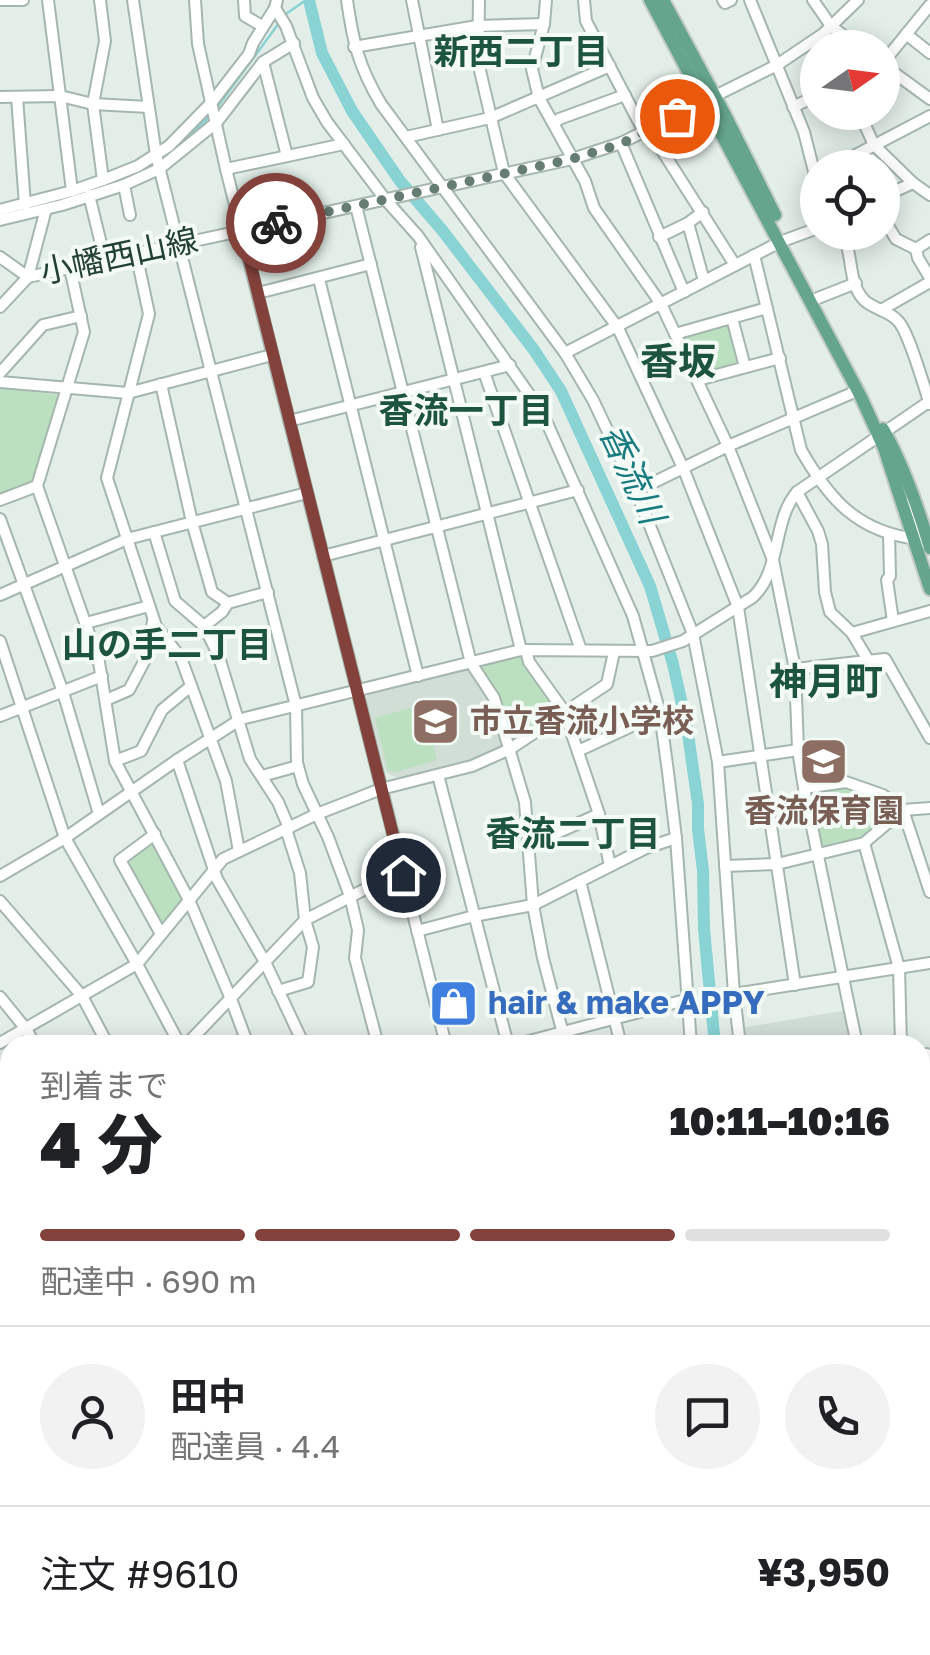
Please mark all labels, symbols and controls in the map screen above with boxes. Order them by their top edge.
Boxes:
district label: 新西二丁目 [433,30,609,72]
north arrow [800,30,900,130]
map controls [800,30,900,250]
pin [635,74,720,159]
icon: bag [650,89,705,144]
button: locate [800,150,900,250]
courier [226,173,326,273]
icon: bike [249,196,304,251]
street label: 小幡西山線 [37,220,201,290]
district label: 香坂 [640,338,716,383]
district label: 香流一丁目 [378,389,554,431]
water label: 香流川 [592,417,676,534]
district label: 山の手二丁目 [62,623,272,665]
district label: 神月町 [769,658,883,703]
school or university icon: 市立香流小学校 [409,695,461,747]
place label: 市立香流小学校 [470,701,694,739]
school or university icon: 香流保育園 [798,735,850,787]
place label: 香流保育園 [744,791,904,829]
district label: 香流二丁目 [485,812,661,854]
pin [361,833,446,918]
icon: home [376,848,431,903]
shop icon: hair & make APPY [427,977,479,1029]
place label: hair & make APPY [488,983,766,1021]
text: 到着まで [40,1066,168,1104]
text: 10:11–10:16 [669,1098,890,1143]
text: 4 分 [40,1104,163,1182]
text: 配達中 · 690 m [40,1262,256,1300]
button: person [40,1364,145,1469]
button: chat [655,1364,760,1469]
button: phone [785,1364,890,1469]
text: 田中 [170,1373,246,1418]
text: 配達員 · 4.4 [170,1427,340,1465]
text: ¥3,950 [758,1549,890,1594]
text: 注文 #9610 [40,1551,239,1596]

